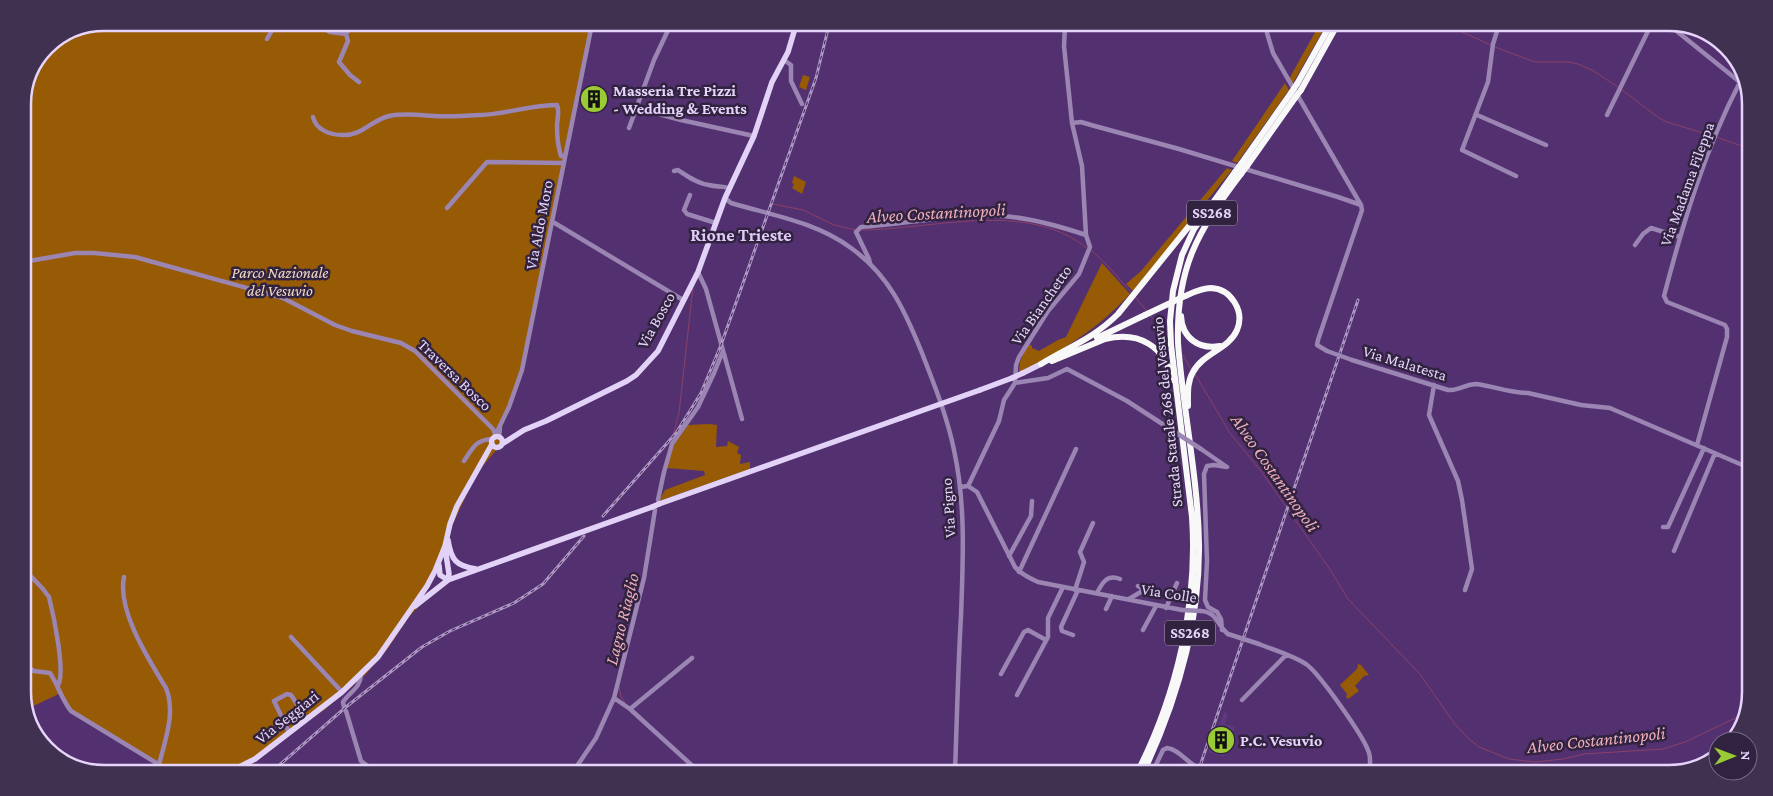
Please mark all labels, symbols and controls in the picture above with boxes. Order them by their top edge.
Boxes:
place label: Masseria Tre Pizzi - Wedding & Events [613,82,747,117]
building icon: Masseria Tre Pizzi - Wedding & Events [579,84,609,114]
street label: Via Madama Fileppa [1657,119,1718,249]
street label: Via Aldo Moro [522,179,556,271]
water label: Alveo Costantinopoli [865,199,1006,227]
road number: SS268 [1187,200,1237,226]
district label: Rione Trieste [690,225,792,245]
street label: Via Bianchetto [1007,262,1075,348]
park label: Parco Nazionale del Vesuvio [232,264,328,299]
street label: Via Bosco [634,289,678,351]
street label: Strada Statale 268 del Vesuvio [1149,316,1185,508]
street label: Traversa Bosco [415,336,495,414]
street label: Via Malatesta [1361,342,1450,384]
water label: Alveo Costantinopoli [1226,409,1323,536]
street label: Via Pigno [937,477,960,538]
water label: Lagno Riaglio [601,571,643,667]
street label: Via Colle [1140,580,1198,606]
road number: SS268 [1165,620,1215,646]
street label: Via Seggiari [252,687,322,748]
water label: Alveo Costantinopoli [1525,723,1666,757]
building icon: P.C. Vesuvio [1206,725,1236,755]
north arrow [1708,731,1758,781]
place label: P.C. Vesuvio [1240,732,1322,749]
text: N [1738,751,1754,761]

